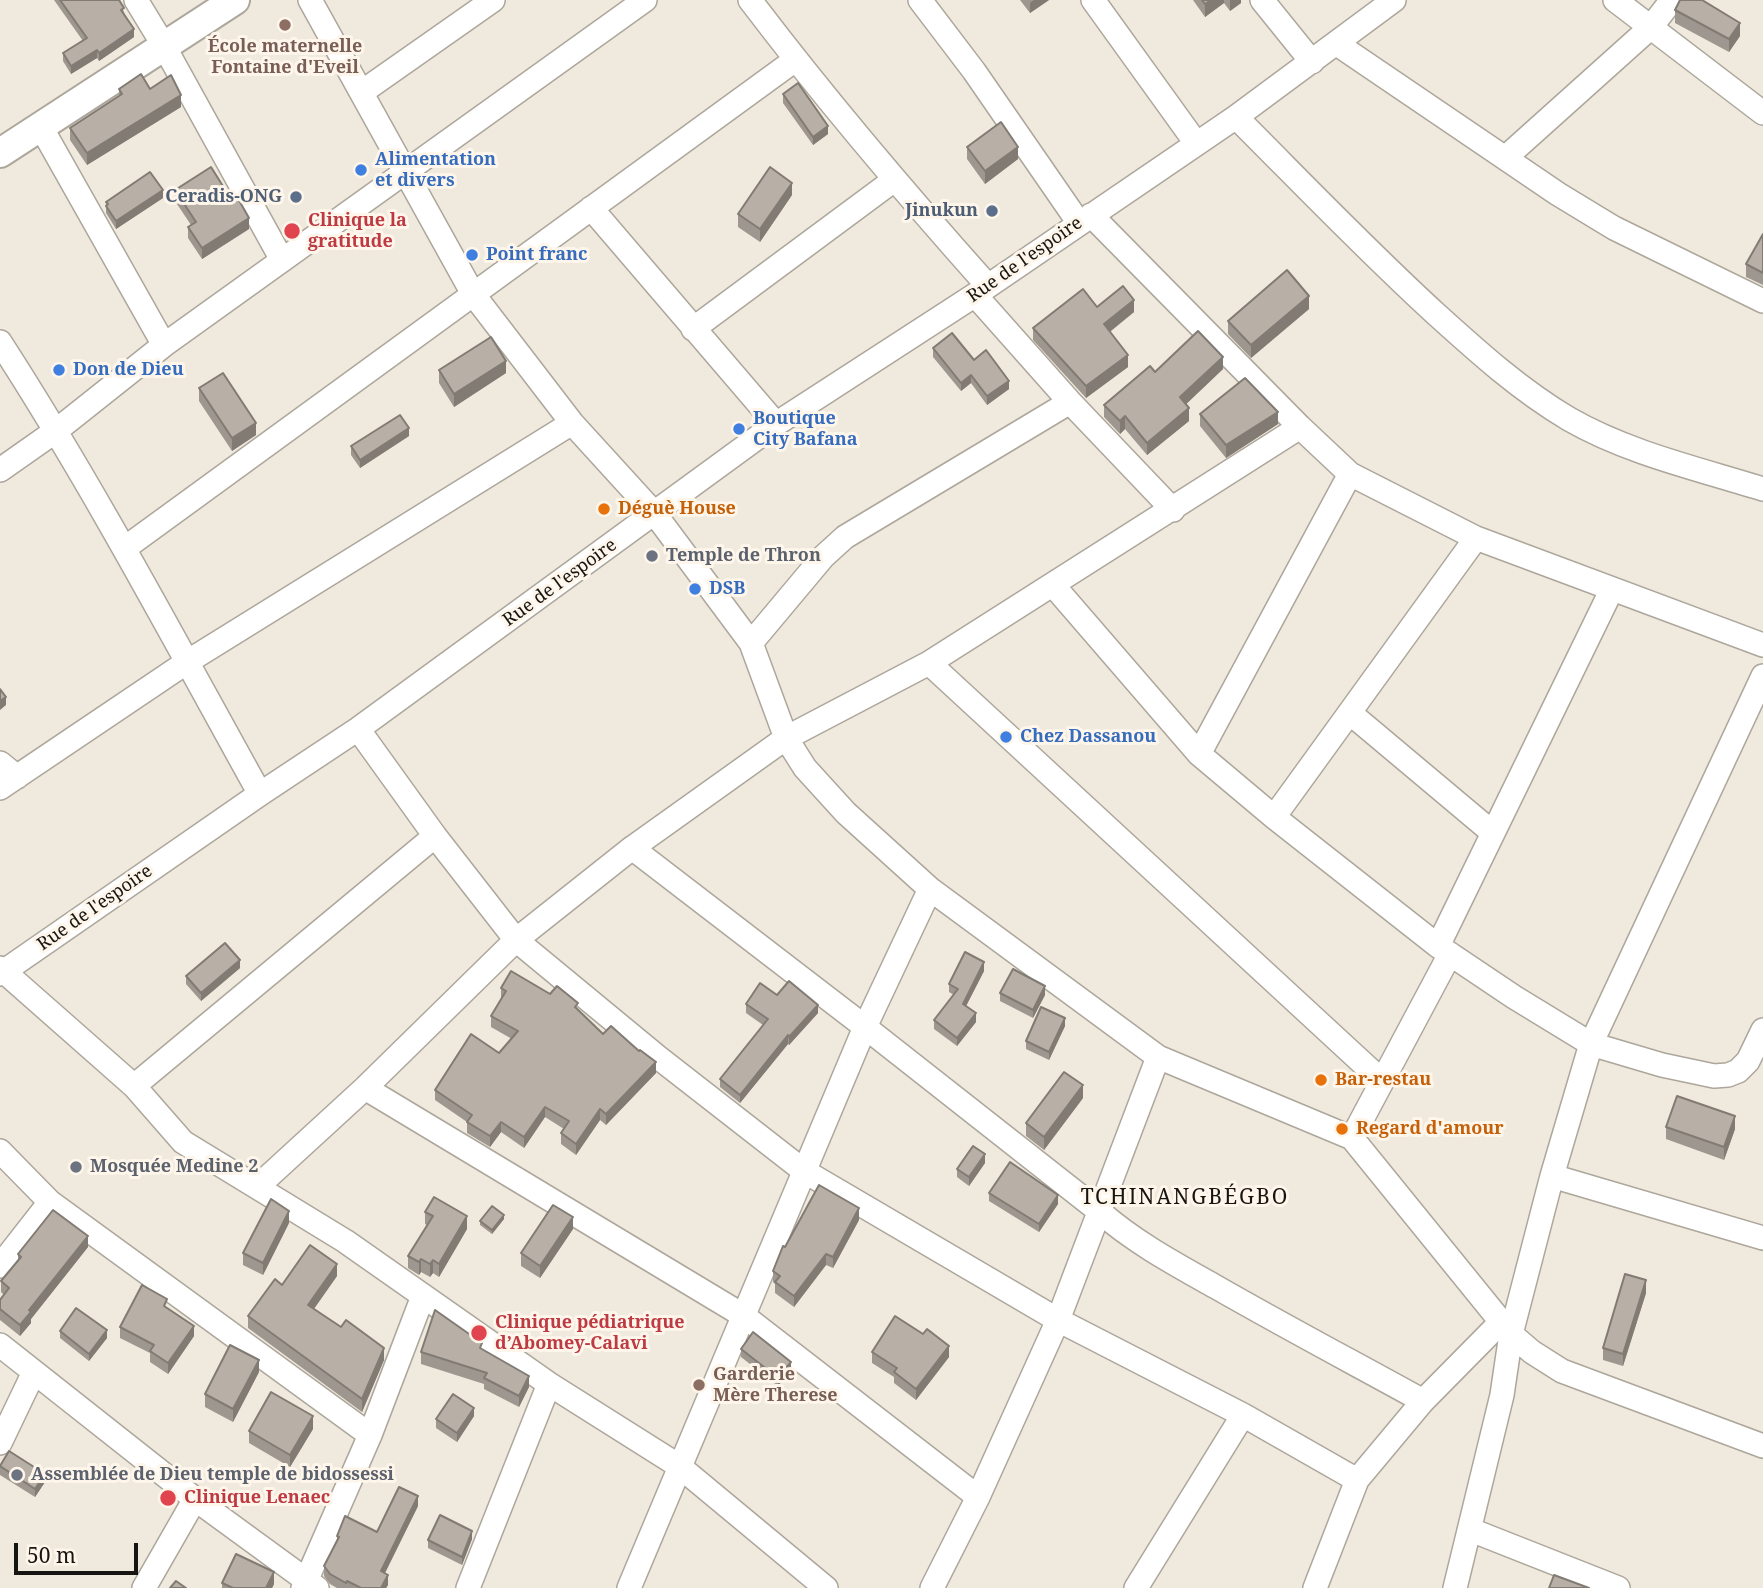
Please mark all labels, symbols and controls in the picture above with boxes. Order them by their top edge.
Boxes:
marker: École maternelle Fontaine d'Eveil [277,17,293,33]
place label: École maternelle Fontaine d'Eveil [208,36,362,78]
place label: Alimentation et divers [375,149,496,192]
marker: Alimentation et divers [353,162,369,178]
place label: Ceradis-ONG [165,186,282,208]
marker: Ceradis-ONG [288,189,304,205]
place label: Jinukun [905,200,978,222]
marker: Jinukun [984,203,1000,219]
place label: Clinique la gratitude [308,210,407,252]
street label: Rue de l'espoire [963,212,1087,308]
marker: Clinique la gratitude [282,221,302,241]
place label: Point franc [486,244,588,266]
marker: Point franc [464,247,480,263]
place label: Don de Dieu [73,359,184,381]
marker: Don de Dieu [51,362,67,378]
place label: Boutique City Bafana [753,408,858,450]
marker: Boutique City Bafana [731,421,747,437]
place label: Déguè House [618,498,736,520]
marker: Déguè House [596,501,612,517]
street label: Rue de l'espoire [499,535,621,631]
place label: Temple de Thron [666,545,821,567]
marker: Temple de Thron [644,548,660,564]
place label: DSB [709,578,745,600]
marker: DSB [687,581,703,597]
place label: Chez Dassanou [1020,726,1156,748]
marker: Chez Dassanou [998,729,1014,745]
street label: Rue de l'espoire [33,860,157,956]
place label: Bar-restau [1335,1069,1431,1091]
marker: Bar-restau [1313,1072,1329,1088]
place label: Regard d'amour [1356,1118,1504,1140]
marker: Regard d'amour [1334,1121,1350,1137]
place label: Mosquée Medine 2 [90,1156,258,1178]
marker: Mosquée Medine 2 [68,1159,84,1175]
district label: TCHINANGBÉGBO [1082,1185,1288,1211]
place label: Clinique pédiatrique d’Abomey-Calavi [495,1312,684,1354]
marker: Clinique pédiatrique d’Abomey-Calavi [469,1323,489,1343]
place label: Garderie Mère Therese [713,1364,838,1406]
marker: Garderie Mère Therese [691,1377,707,1393]
place label: Assemblée de Dieu temple de bidossessi [31,1464,394,1486]
marker: Assemblée de Dieu temple de bidossessi [9,1467,25,1483]
place label: Clinique Lenaec [184,1487,330,1509]
marker: Clinique Lenaec [158,1488,178,1508]
scale bar [18,1528,142,1572]
text: 50 m [27,1541,76,1569]

